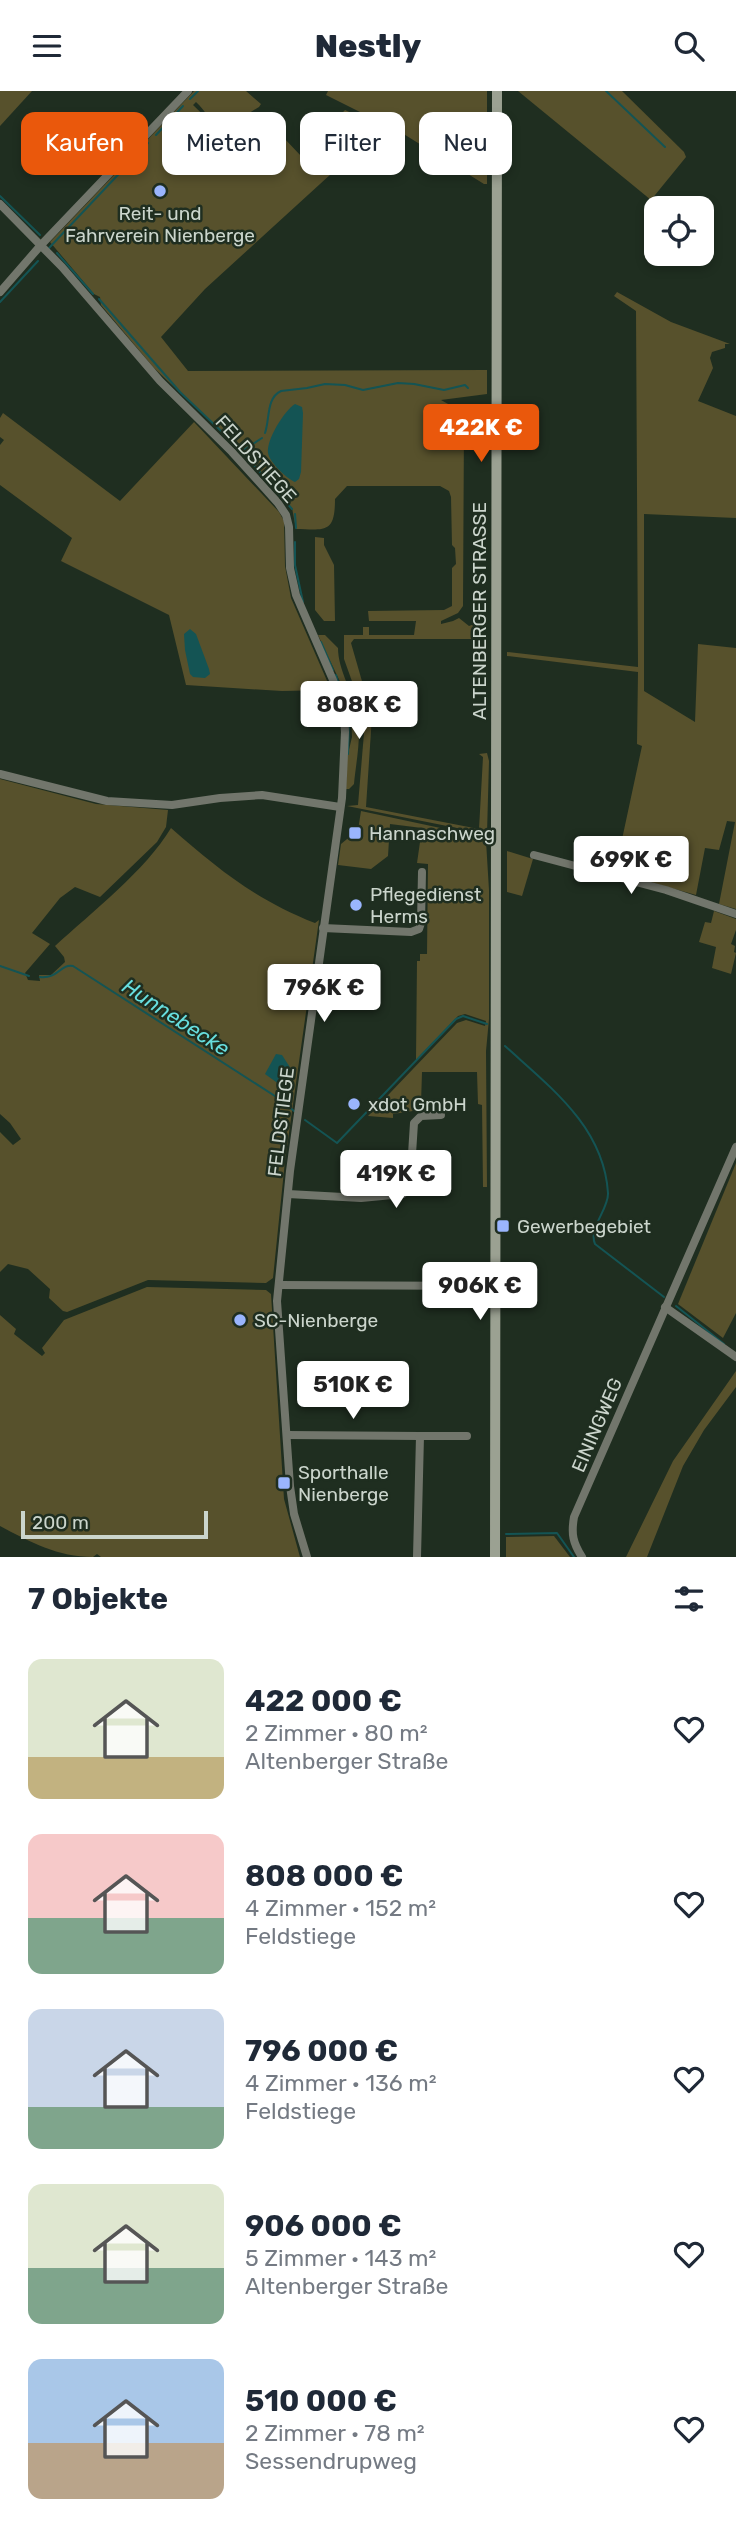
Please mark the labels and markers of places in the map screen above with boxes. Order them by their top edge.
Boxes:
marker: Reit- und Fahrverein Nienberge [152,183,168,199]
place label: Reit- und Fahrverein Nienberge [65,202,255,247]
pin: 422K € [424,405,538,464]
pin: 808K € [302,681,416,741]
place label: Hannaschweg [369,822,495,845]
marker: Hannaschweg [347,825,363,841]
pin: 699K € [574,837,688,896]
place label: Pflegedienst Herms [370,883,482,928]
marker: Pflegedienst Herms [348,897,364,913]
pin: 796K € [267,965,381,1024]
place label: xdot GmbH [368,1093,467,1116]
marker: xdot GmbH [346,1096,362,1112]
pin: 419K € [339,1151,453,1210]
place label: Gewerbegebiet [517,1215,652,1238]
marker: Gewerbegebiet [495,1218,511,1234]
pin: 906K € [423,1263,537,1322]
place label: SC-Nienberge [254,1309,378,1332]
marker: SC-Nienberge [232,1312,248,1328]
pin: 510K € [296,1361,410,1421]
place label: Sporthalle Nienberge [298,1461,389,1506]
marker: Sporthalle Nienberge [276,1475,292,1491]

